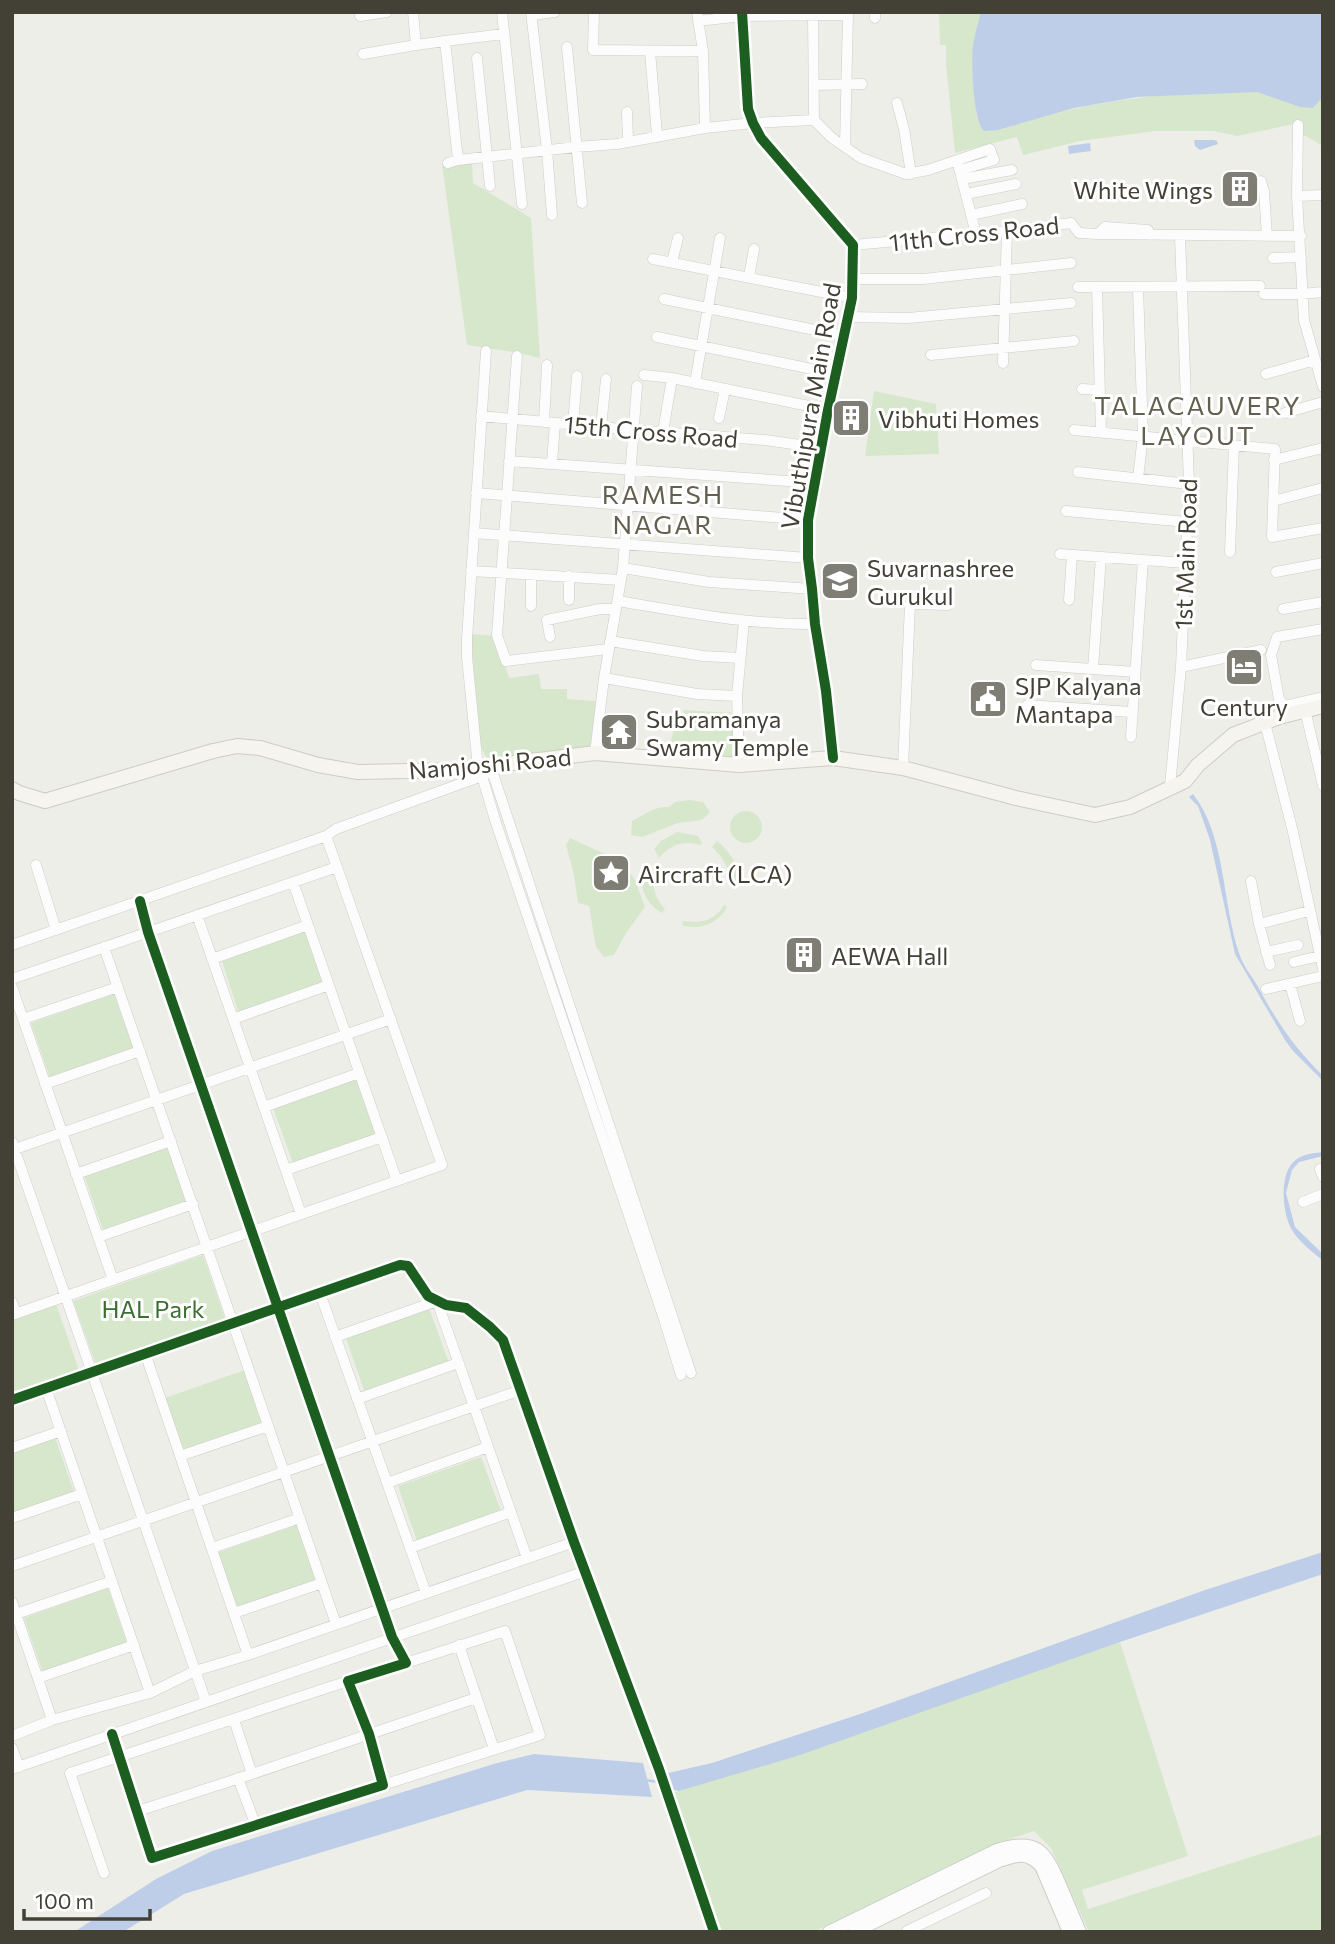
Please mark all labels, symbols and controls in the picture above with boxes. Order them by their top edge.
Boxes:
building icon: White Wings [1219,168,1261,210]
place label: White Wings [1073,175,1213,204]
street label: 11th Cross Road [888,210,1060,256]
street label: Vibuthipura Main Road [774,280,846,532]
district label: TALACAUVERY LAYOUT [1094,389,1302,450]
building icon: Vibhuti Homes [830,397,872,439]
place label: Vibhuti Homes [878,404,1039,433]
street label: 15th Cross Road [563,409,739,453]
district label: RAMESH NAGAR [602,478,724,539]
street label: 1st Main Road [1168,478,1202,630]
place label: Suvarnashree Gurukul [867,553,1014,610]
school or university icon: Suvarnashree Gurukul [819,560,861,602]
hotel icon: Century [1223,646,1265,688]
place label: SJP Kalyana Mantapa [1015,671,1142,728]
public building icon: SJP Kalyana Mantapa [967,678,1009,720]
place label: Century [1200,692,1288,721]
place label: Subramanya Swamy Temple [646,704,809,761]
temple icon: Subramanya Swamy Temple [598,711,640,753]
street label: Namjoshi Road [407,741,573,785]
place icon: Aircraft (LCA) [590,852,632,894]
place label: Aircraft (LCA) [638,859,792,888]
building icon: AEWA Hall [783,934,825,976]
place label: AEWA Hall [831,941,948,970]
park label: HAL Park [101,1294,205,1323]
scale bar [24,1878,150,1922]
text: 100 m [35,1888,94,1913]

